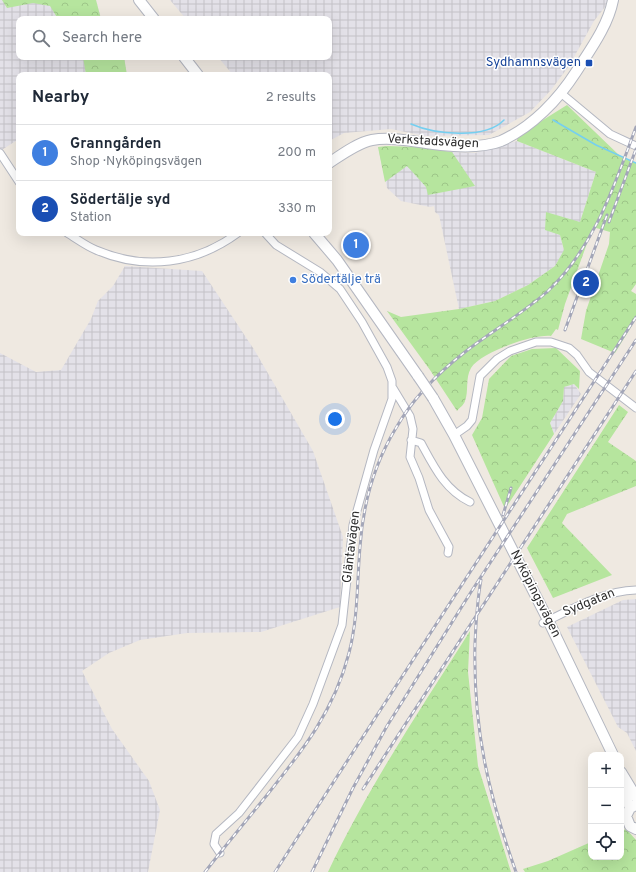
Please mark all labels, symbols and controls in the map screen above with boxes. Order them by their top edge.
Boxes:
search box [16,16,332,60]
icon: search [30,27,52,49]
text: Search here [62,29,142,48]
place label: Sydhamnsvägen [486,55,581,71]
marker: Sydhamnsvägen [584,58,594,68]
text: Nearby [32,87,89,109]
text: 2 results [266,90,316,106]
street label: Verkstadsvägen [387,132,479,152]
text: Granngården [70,135,162,154]
text: 1 [42,145,48,161]
text: 200 m [277,145,316,161]
text: Shop · Nyköpingsvägen [70,154,202,170]
text: Södertälje syd [70,191,171,210]
text: 2 [41,201,49,217]
text: 330 m [278,201,316,217]
text: Station [70,210,112,226]
pin: 1 [343,230,369,260]
pin: 2 [573,268,599,298]
place label: Södertälje trä [301,272,381,288]
marker: Södertälje trä [288,275,298,285]
your location [325,409,345,429]
street label: Gläntavägen [340,510,364,584]
street label: Nyköpingsvägen [506,548,564,640]
street label: Sydgatan [561,585,617,621]
map controls [588,752,624,860]
button: + [588,752,624,788]
button: − [588,788,624,824]
button: locate [588,824,624,860]

